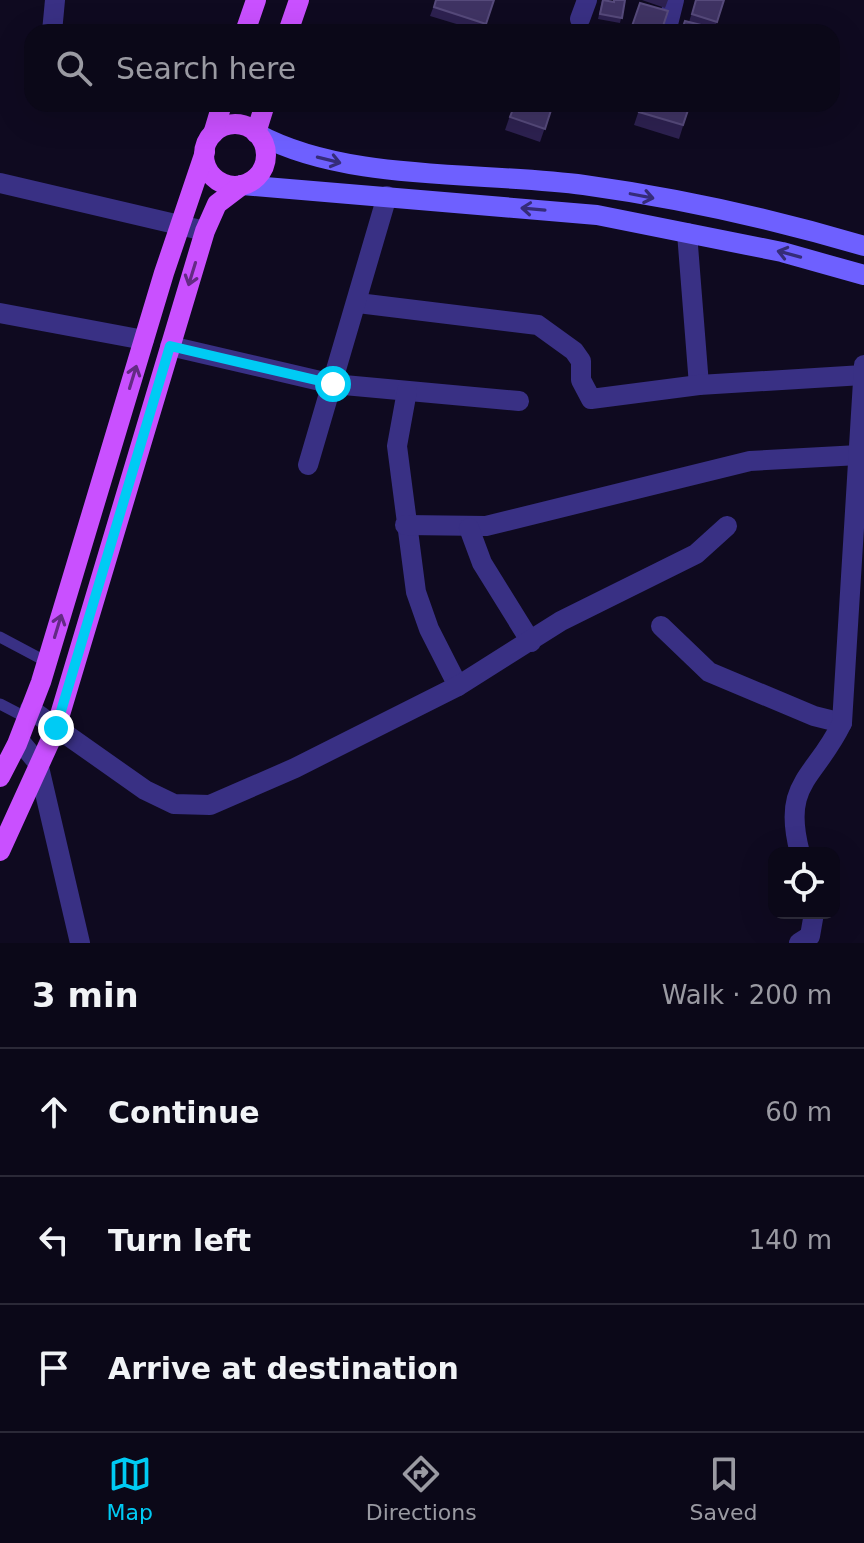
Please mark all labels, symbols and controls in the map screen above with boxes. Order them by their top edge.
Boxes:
search box [24,24,840,112]
icon: search [52,46,96,90]
text: Search here [116,51,296,86]
one-way arrow [315,153,341,168]
one-way arrow [629,190,654,205]
one-way arrow [520,202,547,217]
one-way arrow [776,246,802,261]
one-way arrow [184,261,199,287]
one-way arrow [126,365,141,391]
route start [315,366,351,402]
one-way arrow [51,614,66,639]
route end [38,710,74,746]
map controls [768,847,840,919]
button: locate [768,847,840,919]
text: 3 min [32,975,139,1015]
text: Walk · 200 m [662,980,832,1010]
icon: ahead [32,1090,76,1134]
text: Continue [108,1095,260,1130]
text: 60 m [765,1097,832,1127]
icon: left [32,1218,76,1262]
text: Turn left [108,1223,251,1258]
text: 140 m [749,1225,832,1255]
icon: arrive [32,1346,76,1390]
text: Arrive at destination [108,1351,459,1386]
tab: Map [106,1452,153,1525]
tab: Directions [366,1452,477,1525]
tab: Saved [690,1452,758,1525]

